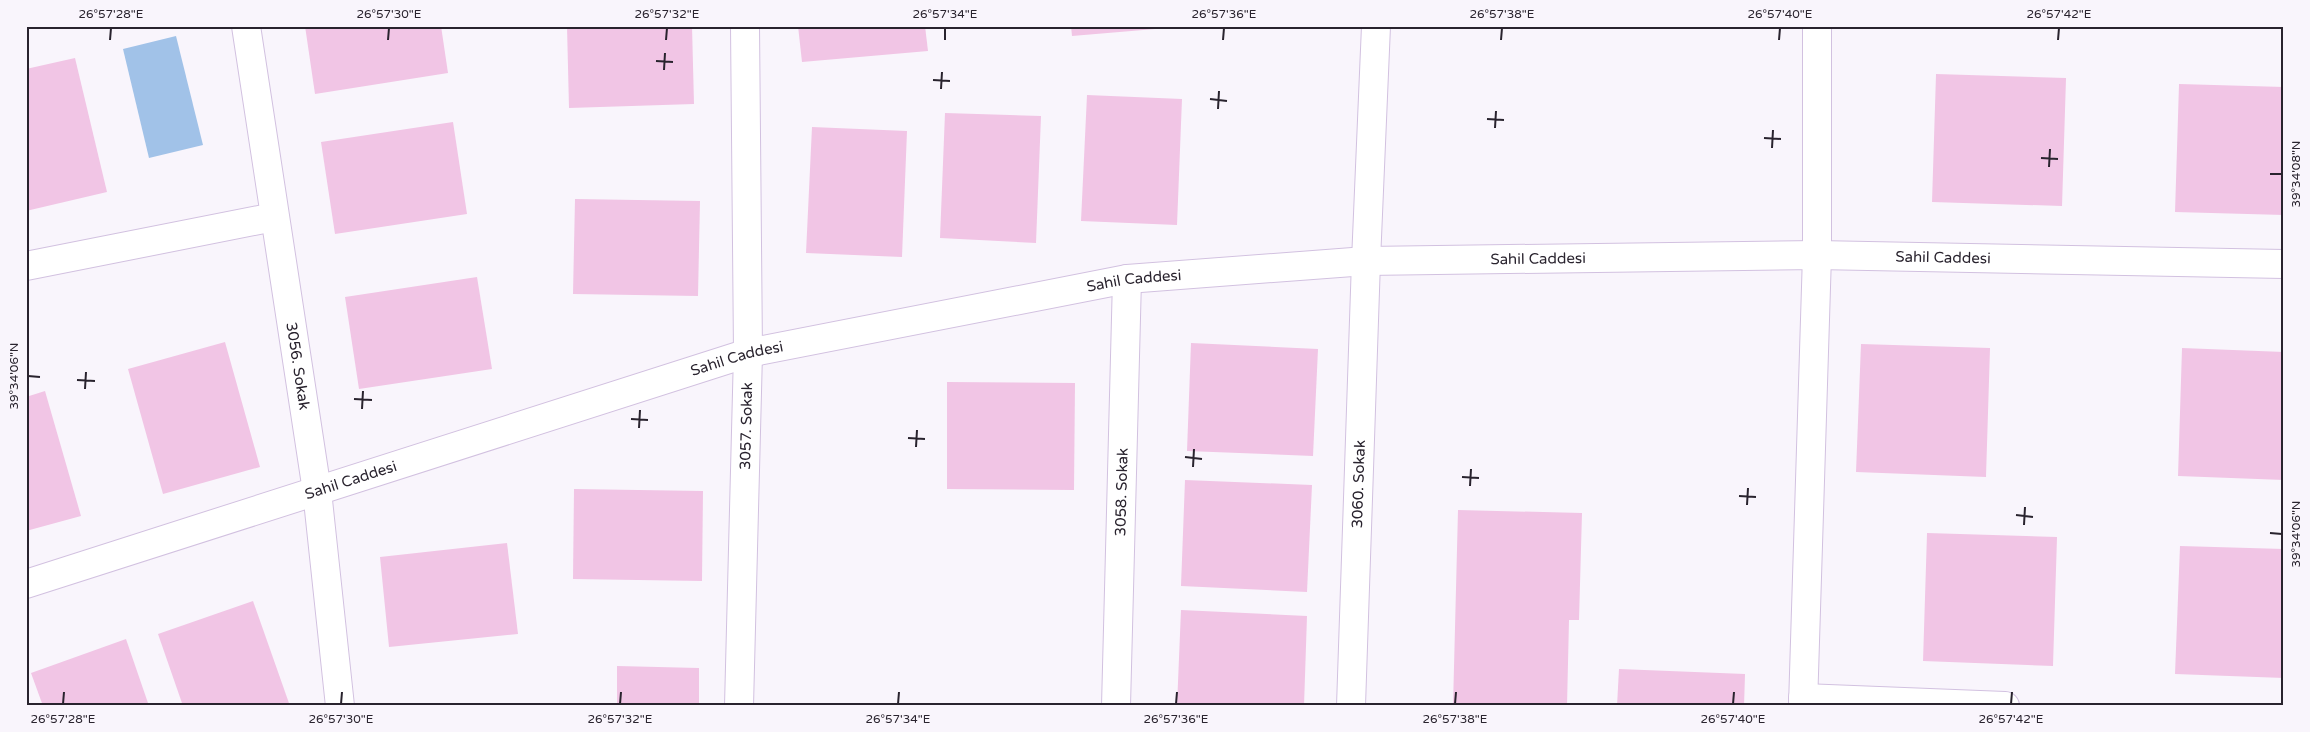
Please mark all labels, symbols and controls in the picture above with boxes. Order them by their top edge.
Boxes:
text: 26°57'28"E [79,7,144,21]
text: 26°57'30"E [357,7,422,21]
text: 26°57'32"E [635,7,700,21]
text: 26°57'34"E [913,7,978,21]
text: 26°57'36"E [1192,7,1257,21]
text: 26°57'38"E [1470,7,1535,21]
text: 26°57'40"E [1748,7,1813,21]
text: 26°57'42"E [2027,7,2092,21]
text: 39°34'08"N [2289,141,2303,208]
street label: Sahil Caddesi [1895,248,1991,267]
street label: Sahil Caddesi [1490,249,1586,268]
street label: Sahil Caddesi [1085,266,1182,296]
street label: 3056. Sokak [282,321,314,411]
street label: Sahil Caddesi [688,337,785,380]
text: 39°34'06"N [7,343,21,410]
street label: 3057. Sokak [736,382,756,470]
street label: 3060. Sokak [1348,440,1369,529]
street label: 3058. Sokak [1111,448,1132,537]
street label: Sahil Caddesi [303,457,399,503]
text: 39°34'06"N [2289,501,2303,568]
text: 26°57'28"E [31,712,96,726]
text: 26°57'30"E [309,712,374,726]
text: 26°57'32"E [588,712,653,726]
text: 26°57'34"E [866,712,931,726]
text: 26°57'36"E [1144,712,1209,726]
text: 26°57'38"E [1423,712,1488,726]
text: 26°57'40"E [1701,712,1766,726]
text: 26°57'42"E [1979,712,2044,726]

